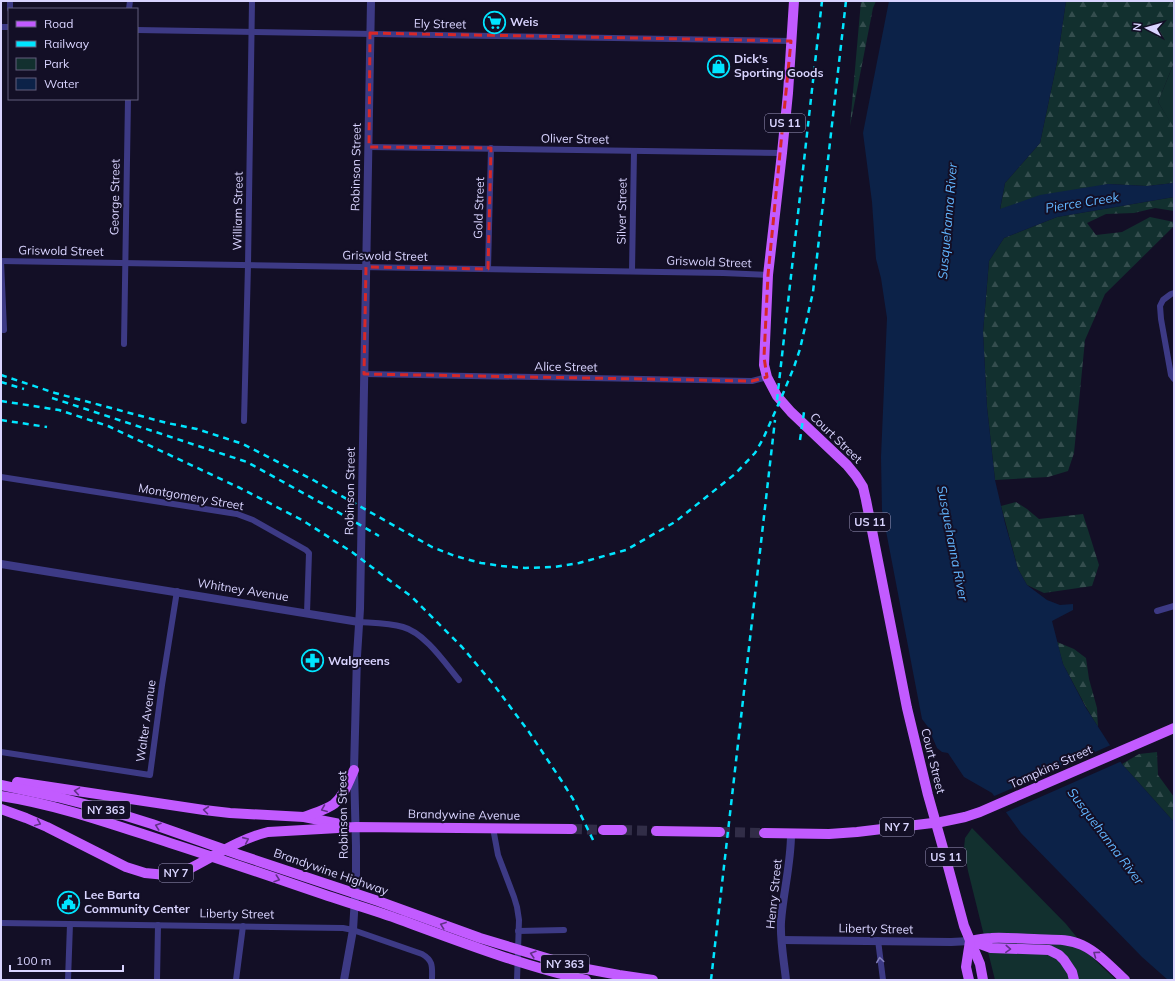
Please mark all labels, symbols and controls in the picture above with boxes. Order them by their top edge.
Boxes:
legend [8,8,138,100]
north arrow [1127,8,1167,48]
supermarket icon: Weis [481,9,507,35]
place label: Weis [510,14,538,29]
text: Road [44,16,73,31]
street label: Ely Street [414,16,466,31]
text: N [1130,22,1144,32]
text: Railway [44,36,90,51]
place label: Dick's Sporting Goods [734,51,824,80]
shop icon: Dick's Sporting Goods [706,53,732,79]
text: Park [44,56,70,71]
text: Water [44,76,80,91]
road number: US 11 [765,114,805,132]
street label: Robinson Street [347,123,364,211]
street label: Oliver Street [541,130,609,147]
street label: George Street [106,159,123,235]
water label: Susquehanna River [934,161,960,280]
street label: William Street [229,171,246,251]
street label: Gold Street [470,177,487,239]
street label: Silver Street [613,178,630,244]
water label: Pierce Creek [1044,188,1120,216]
street label: Griswold Street [18,242,104,259]
street label: Griswold Street [342,247,428,264]
street label: Griswold Street [666,253,752,270]
street label: Alice Street [534,358,598,375]
street label: Court Street [807,409,866,466]
street label: Robinson Street [341,447,358,535]
street label: Montgomery Street [137,480,245,513]
water label: Susquehanna River [934,484,972,603]
road number: US 11 [850,513,890,531]
street label: Whitney Avenue [196,575,290,604]
pharmacy icon: Walgreens [299,648,325,674]
place label: Walgreens [328,653,390,668]
street label: Walter Avenue [132,679,159,763]
street label: Court Street [918,727,949,795]
street label: Tompkins Street [1007,742,1095,792]
street label: Robinson Street [334,771,351,859]
water label: Susquehanna River [1064,784,1148,889]
one-way arrow [74,787,80,796]
road number: NY 363 [82,801,130,819]
one-way arrow [321,804,328,812]
one-way arrow [203,806,209,815]
street label: Brandywine Avenue [408,806,520,823]
one-way arrow [34,818,41,826]
road number: NY 7 [880,818,914,836]
one-way arrow [155,822,162,831]
one-way arrow [242,836,249,844]
street label: Brandywine Highway [272,845,391,898]
road number: US 11 [926,848,966,866]
street label: Henry Street [762,858,785,930]
road number: NY 7 [159,864,193,882]
one-way arrow [274,874,281,882]
place label: Lee Barta Community Center [84,887,190,916]
public building icon: Lee Barta Community Center [56,889,82,915]
street label: Liberty Street [200,905,275,922]
street label: Liberty Street [839,920,914,937]
one-way arrow [440,921,447,929]
one-way arrow [1005,945,1011,954]
scale bar [10,947,123,973]
one-way arrow [530,950,537,959]
one-way arrow [1093,952,1100,959]
text: 100 m [16,953,51,968]
road number: NY 363 [541,955,589,973]
one-way arrow [876,957,885,963]

